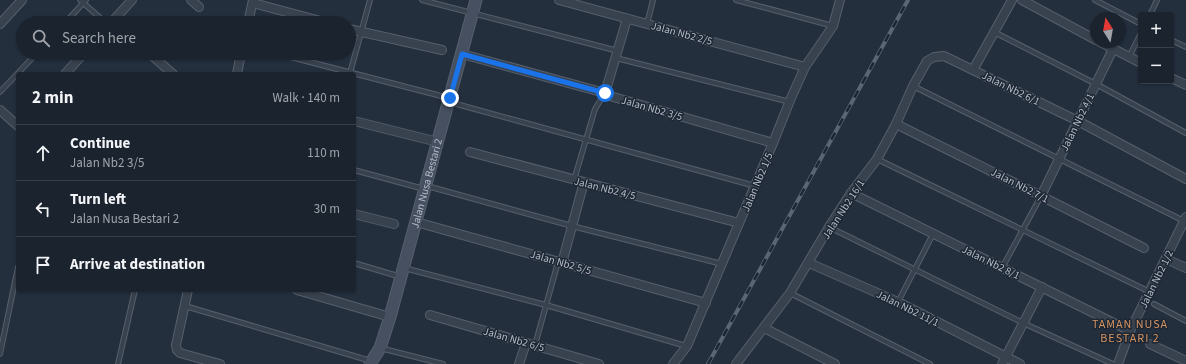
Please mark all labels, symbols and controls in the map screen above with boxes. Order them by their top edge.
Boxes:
north arrow [1090,12,1126,48]
map controls [1138,12,1174,84]
button: + [1138,12,1174,48]
search box [16,16,356,60]
street label: Jalan Nb2 2/5 [649,18,714,49]
icon: search [30,27,52,49]
text: Search here [62,28,136,49]
button: − [1138,48,1174,84]
street label: Jalan Nb2 6/1 [979,68,1042,109]
route start [596,84,614,102]
text: 2 min [32,86,73,110]
text: Walk · 140 m [272,89,340,107]
route end [441,89,459,107]
street label: Jalan Nb2 4/1 [1057,91,1098,154]
street label: Jalan Nb2 3/5 [620,93,684,124]
text: Continue [70,133,130,154]
street label: Jalan Nusa Bestari 2 [407,137,446,230]
icon: ahead [32,142,54,164]
text: 110 m [307,144,340,162]
street label: Jalan Nb2 1/5 [738,150,777,214]
text: Jalan Nb2 3/5 [70,154,145,172]
street label: Jalan Nb2 7/1 [988,164,1051,206]
street label: Jalan Nb2 4/5 [572,174,637,203]
street label: Jalan Nb2 16/1 [818,176,868,242]
text: Turn left [70,189,126,210]
icon: left [32,198,54,220]
text: 30 m [314,200,340,218]
text: Jalan Nusa Bestari 2 [70,210,179,228]
street label: Jalan Nb2 8/1 [959,242,1022,283]
street label: Jalan Nb2 5/5 [529,247,593,278]
street label: Jalan Nb2 1/2 [1136,248,1177,311]
icon: arrive [32,254,54,276]
text: Arrive at destination [70,254,205,275]
street label: Jalan Nb2 11/1 [874,287,942,330]
district label: TAMAN NUSA BESTARI 2 [1092,316,1168,347]
street label: Jalan Nb2 6/5 [482,324,546,355]

